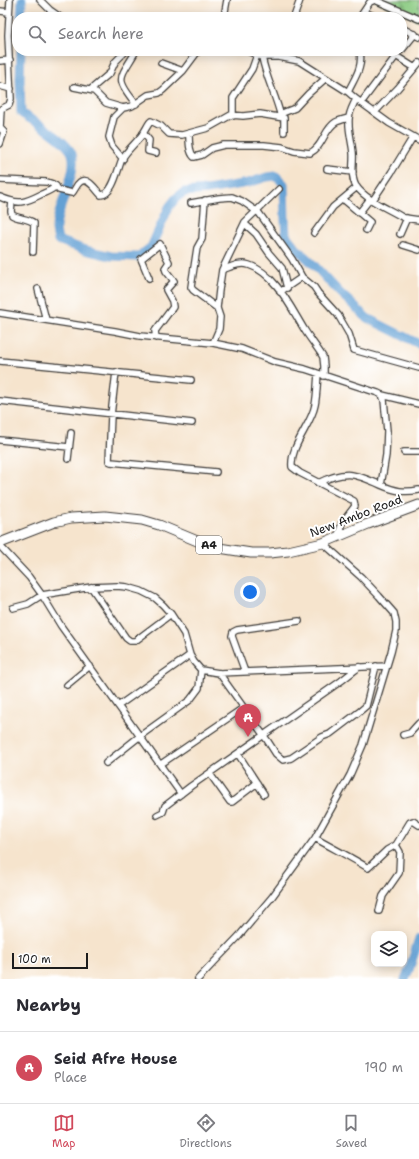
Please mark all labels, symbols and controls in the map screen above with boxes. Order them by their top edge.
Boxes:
search box [12,12,407,56]
icon: search [26,23,48,45]
text: Search here [58,24,144,44]
street label: New Ambo Road [308,491,405,541]
road number: A4 [196,536,222,554]
your location [240,582,260,602]
pin: A [235,704,261,737]
map controls [371,931,407,967]
button: layers [371,931,407,967]
scale bar [12,951,88,970]
text: 100 m [18,952,51,967]
text: Nearby [16,994,81,1016]
text: Seid Afre House [54,1049,177,1069]
text: A [24,1059,34,1076]
text: 190 m [364,1059,403,1076]
text: Place [54,1069,87,1086]
tab: Map [52,1112,76,1151]
tab: Directions [179,1112,232,1151]
tab: Saved [336,1112,367,1151]

